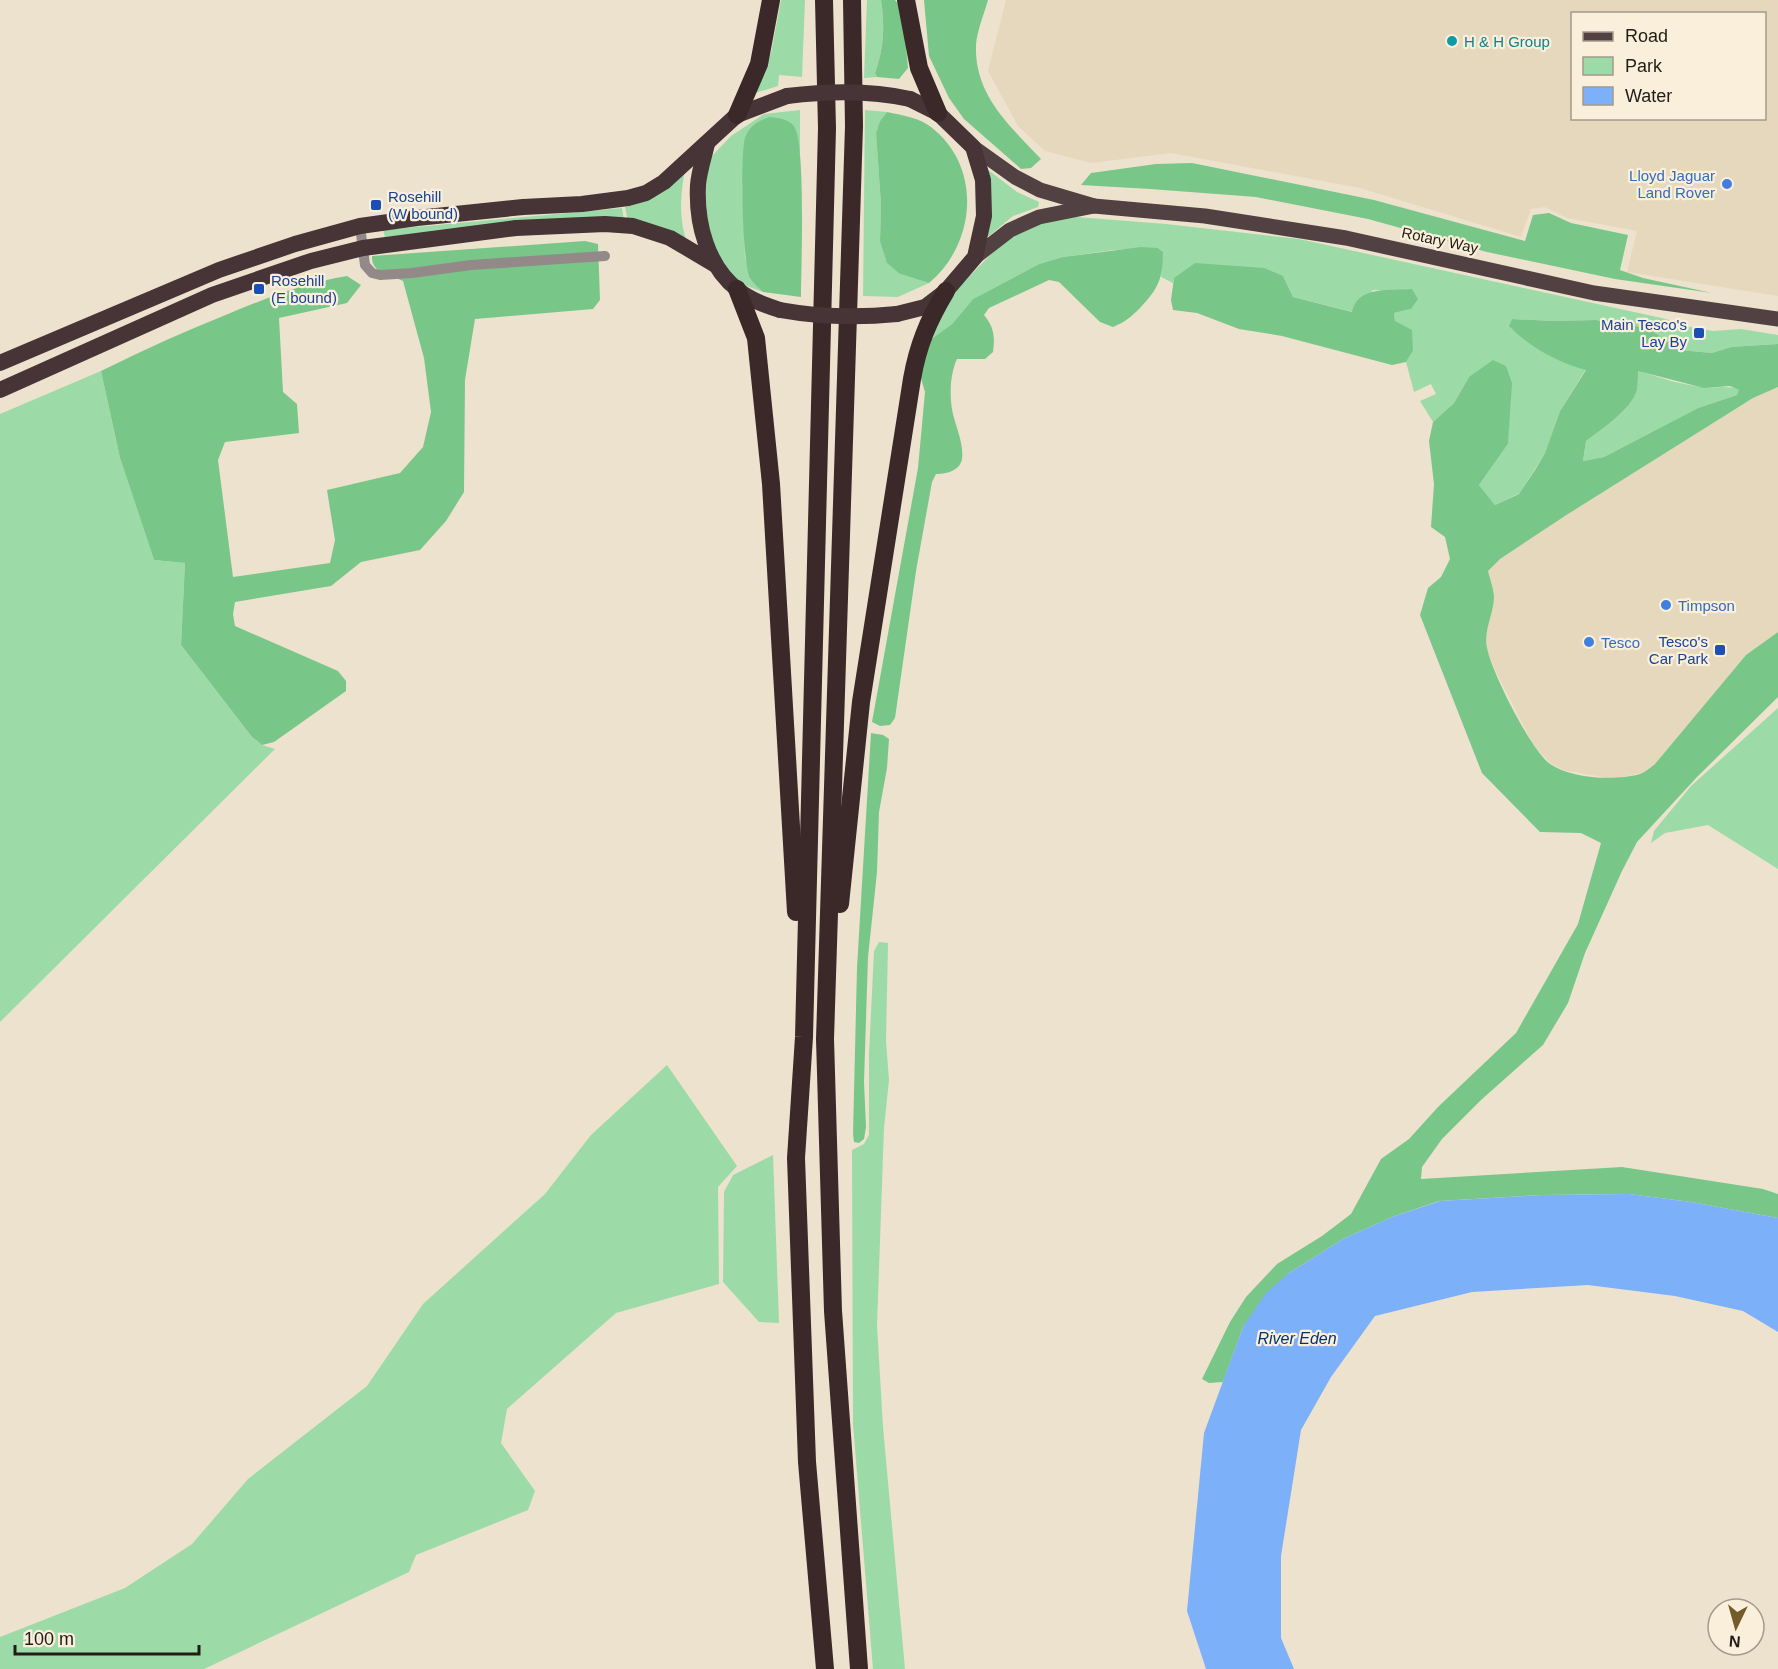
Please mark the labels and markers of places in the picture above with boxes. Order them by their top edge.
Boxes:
place label: H & H Group [1464,33,1550,50]
marker: H & H Group [1445,34,1459,48]
place label: Lloyd Jaguar Land Rover [1629,167,1715,201]
marker: Lloyd Jaguar Land Rover [1720,177,1734,191]
place label: Rosehill (W bound) [388,188,458,222]
marker: Rosehill (W bound) [369,198,383,212]
place label: Rosehill (E bound) [271,272,337,306]
marker: Rosehill (E bound) [252,282,266,296]
place label: Main Tesco's Lay By [1601,316,1687,350]
marker: Main Tesco's Lay By [1692,326,1706,340]
place label: Timpson [1678,597,1735,614]
marker: Timpson [1659,598,1673,612]
place label: Tesco's Car Park [1649,633,1708,667]
place label: Tesco [1601,634,1640,651]
marker: Tesco [1582,635,1596,649]
marker: Tesco's Car Park [1713,643,1727,657]

